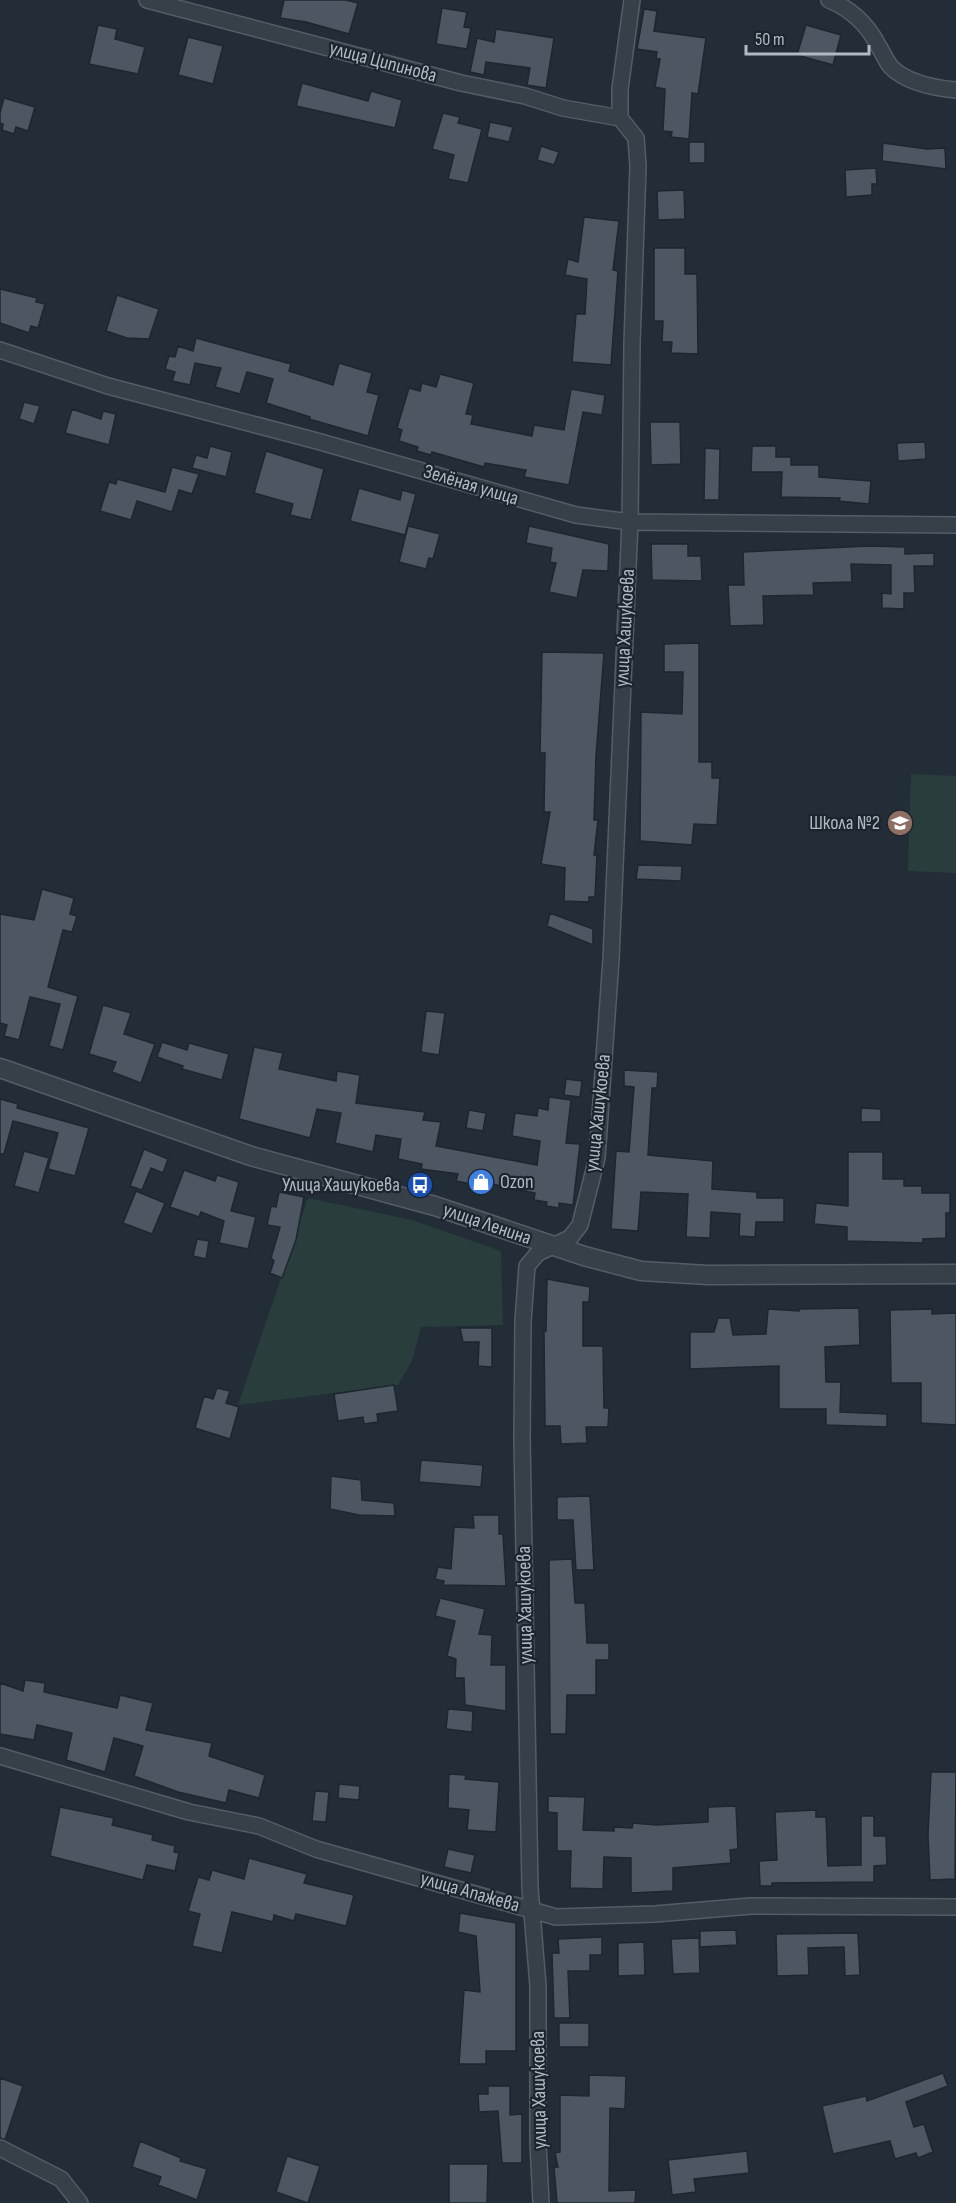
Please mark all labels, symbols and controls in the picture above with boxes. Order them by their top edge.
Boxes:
scale bar [746,18,869,56]
text: 50 m [755,29,785,50]
street label: улица Ципинова [327,36,439,88]
street label: Зелёная улица [421,459,521,511]
street label: улица Хашукоева [610,568,640,688]
school or university icon: Школа №2 [885,808,915,838]
place label: Школа №2 [809,811,880,835]
street label: улица Хашукоева [580,1053,616,1173]
shop icon: Ozon [466,1167,496,1197]
bus stop icon: Улица Хашукоева [405,1170,435,1200]
place label: Ozon [500,1170,534,1194]
place label: Улица Хашукоева [282,1173,400,1197]
street label: улица Ленина [440,1198,534,1250]
street label: улица Хашукоева [512,1546,538,1664]
street label: улица Апажева [418,1866,522,1918]
street label: улица Хашукоева [526,2031,552,2149]

